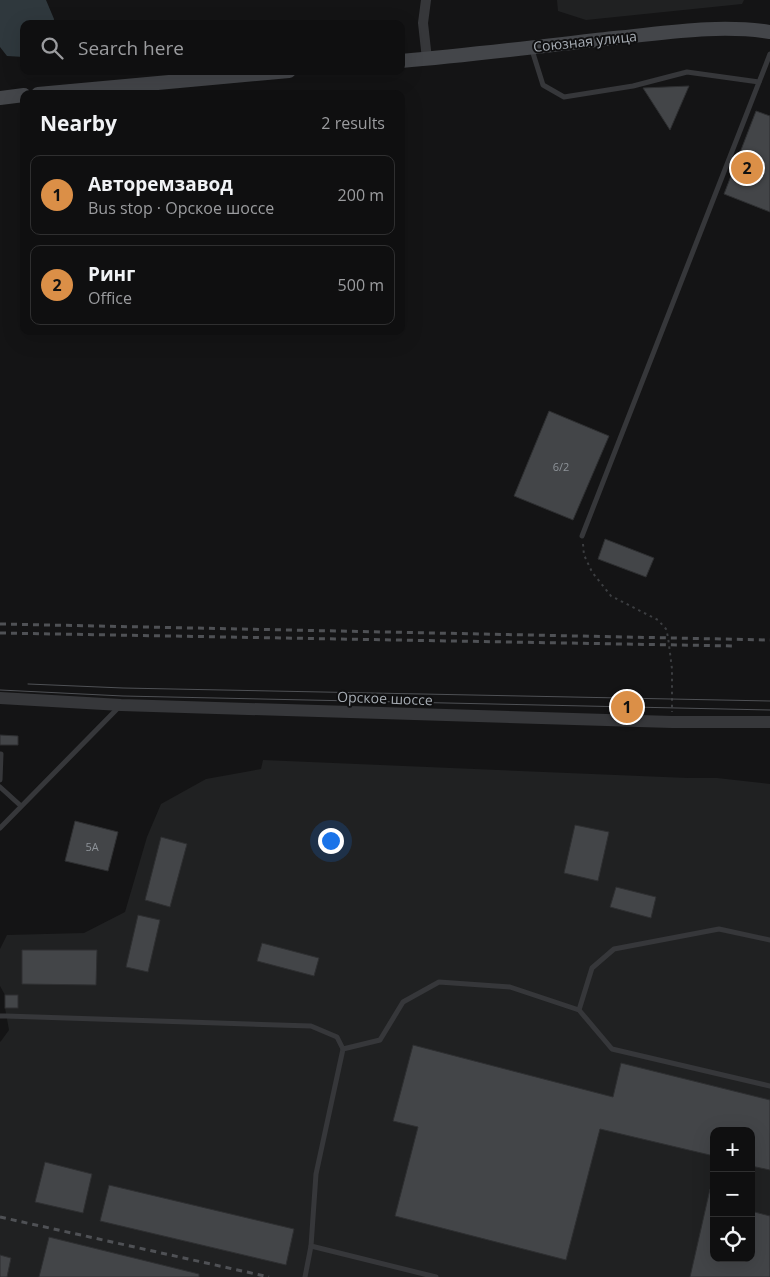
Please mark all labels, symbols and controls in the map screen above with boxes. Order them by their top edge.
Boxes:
search box [20,20,405,75]
street label: Союзная улица [532,26,638,56]
icon: search [38,34,66,62]
text: Search here [78,35,184,61]
text: Nearby [40,109,117,137]
text: 2 results [321,112,385,134]
pin: 2 [731,149,763,187]
text: Авторемзавод [88,171,233,197]
text: 1 [52,184,62,206]
text: 200 m [338,184,384,206]
text: Bus stop · Орское шоссе [88,197,274,219]
text: Ринг [88,261,135,287]
text: 2 [52,274,62,296]
text: 500 m [338,274,384,296]
text: Office [88,287,132,309]
house number: 6/2 [553,459,569,474]
street label: Орское шоссе [337,687,433,709]
pin: 1 [611,688,643,726]
your location [318,828,344,854]
house number: 5А [85,839,99,854]
map controls [710,1127,755,1262]
button: + [710,1127,755,1172]
button: − [710,1172,755,1217]
button: locate [710,1217,755,1262]

